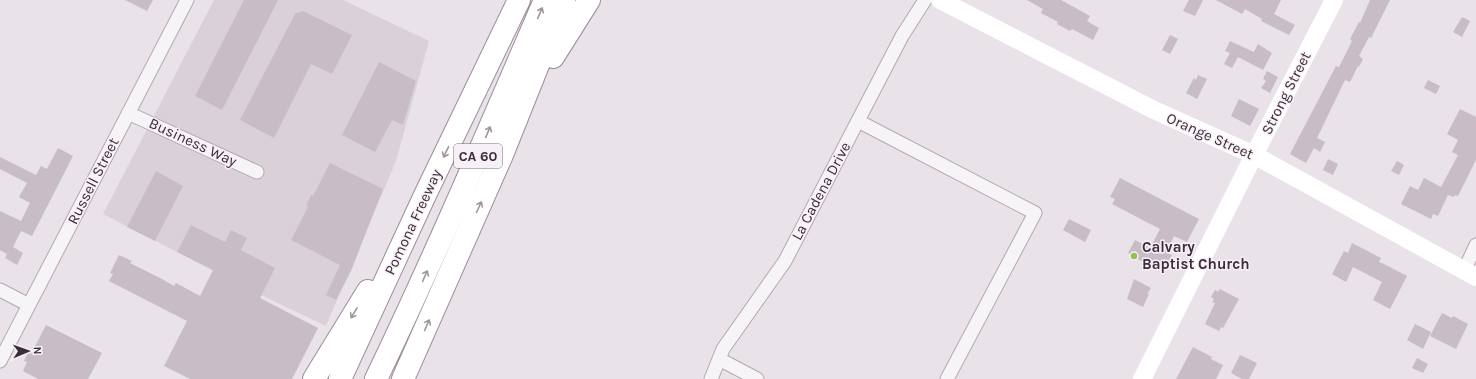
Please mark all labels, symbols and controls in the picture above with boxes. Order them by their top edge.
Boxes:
one-way arrow [537,7,544,19]
street label: Strong Street [1257,48,1315,137]
street label: Orange Street [1164,109,1257,163]
street label: Business Way [146,114,240,170]
one-way arrow [485,126,493,138]
street label: Russell Street [63,134,123,227]
street label: La Cadena Drive [788,139,854,243]
road number: CA 60 [454,144,502,168]
one-way arrow [442,146,449,158]
street label: Pomona Freeway [381,166,445,278]
one-way arrow [476,201,483,213]
place label: Calvary Baptist Church [1142,238,1250,273]
marker: Calvary Baptist Church [1129,251,1139,261]
one-way arrow [421,271,429,283]
one-way arrow [350,307,358,319]
one-way arrow [423,320,431,332]
north arrow [8,331,48,371]
text: N [31,346,44,355]

